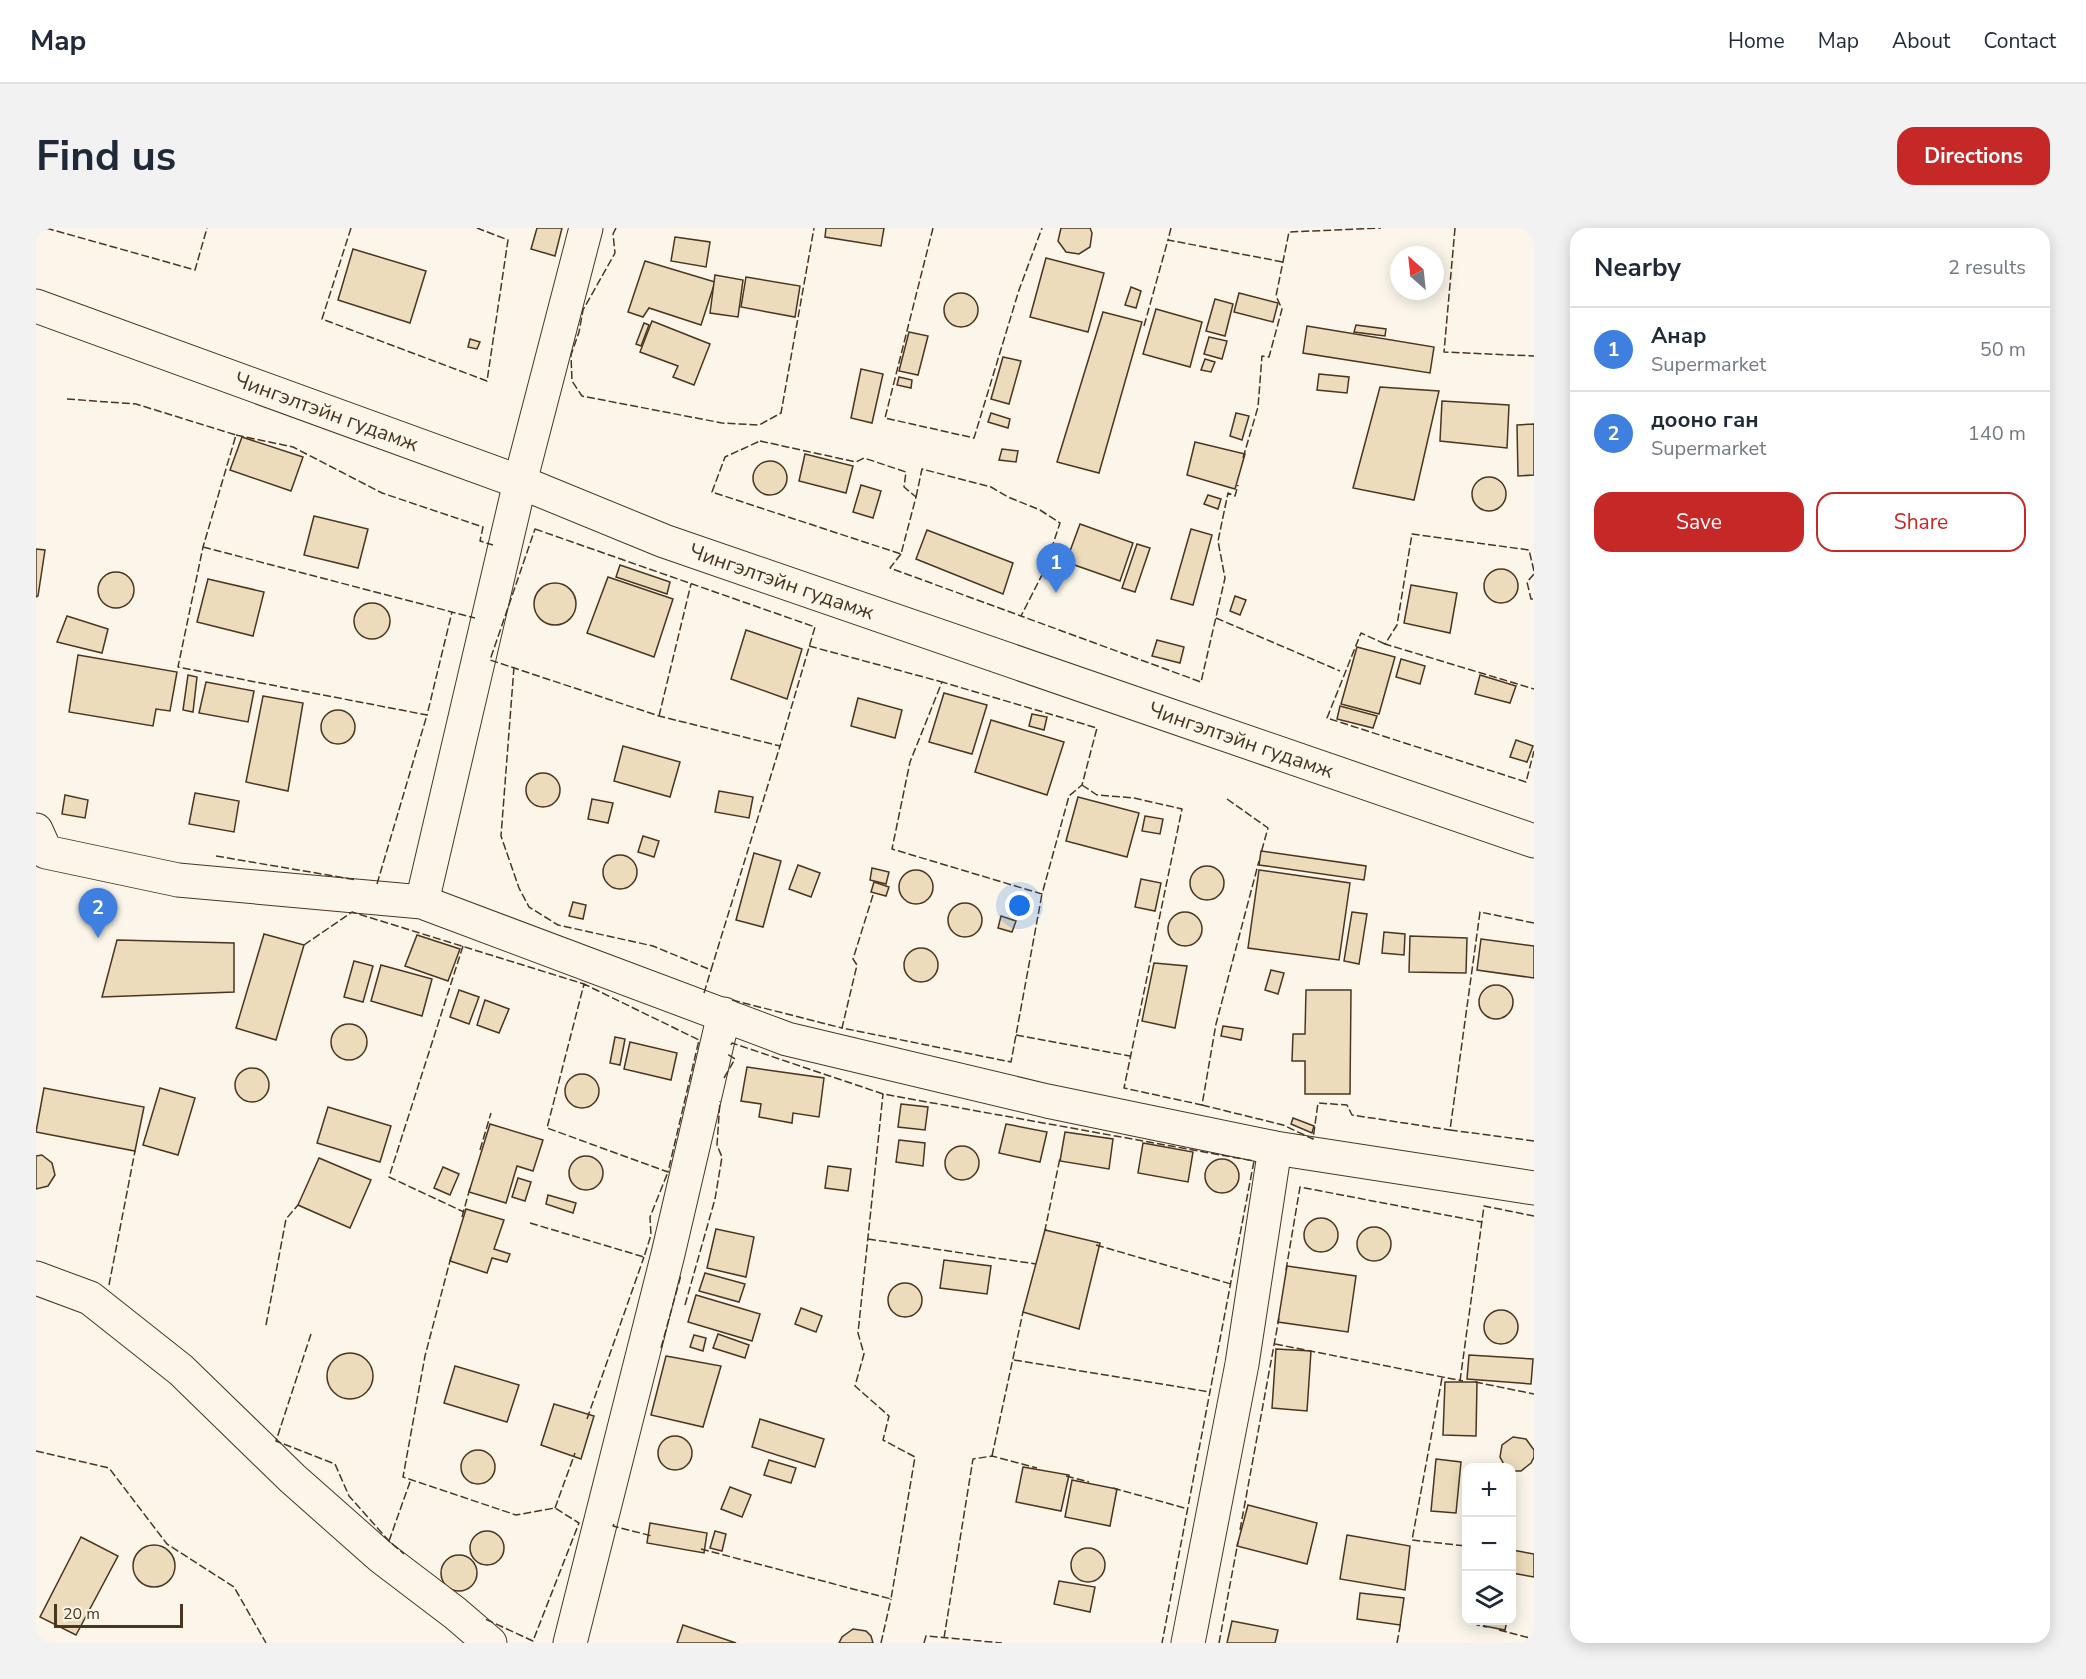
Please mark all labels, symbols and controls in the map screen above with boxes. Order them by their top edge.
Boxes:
text: Map [30,22,86,60]
text: Home [1728,27,1785,55]
text: Map [1818,27,1859,55]
text: About [1892,27,1950,55]
text: Contact [1983,27,2056,55]
button: Directions [1897,127,2050,185]
text: Find us [36,128,176,185]
north arrow [1390,246,1444,300]
text: Nearby [1594,250,1681,285]
text: 2 results [1948,254,2026,281]
text: Анар [1651,321,1707,351]
text: 1 [1608,336,1620,363]
text: 50 m [1980,336,2026,363]
text: Supermarket [1651,351,1766,378]
street label: Чингэлтэйн гудамж [231,365,423,458]
text: дооно ган [1651,405,1759,435]
text: 2 [1608,420,1620,447]
text: 140 m [1968,420,2026,447]
text: Supermarket [1651,435,1766,462]
button: Save [1594,492,1804,552]
button: Share [1816,492,2026,552]
street label: Чингэлтэйн гудамж [685,537,878,627]
pin: 1 [1036,544,1076,593]
street label: Чингэлтэйн гудамж [1145,695,1338,785]
pin: 2 [78,888,118,938]
your location [1005,891,1034,920]
map controls [1462,1463,1516,1625]
button: + [1462,1463,1516,1517]
button: − [1462,1517,1516,1571]
button: layers [1462,1571,1516,1625]
scale bar [54,1601,183,1628]
text: 20 m [63,1603,100,1625]

